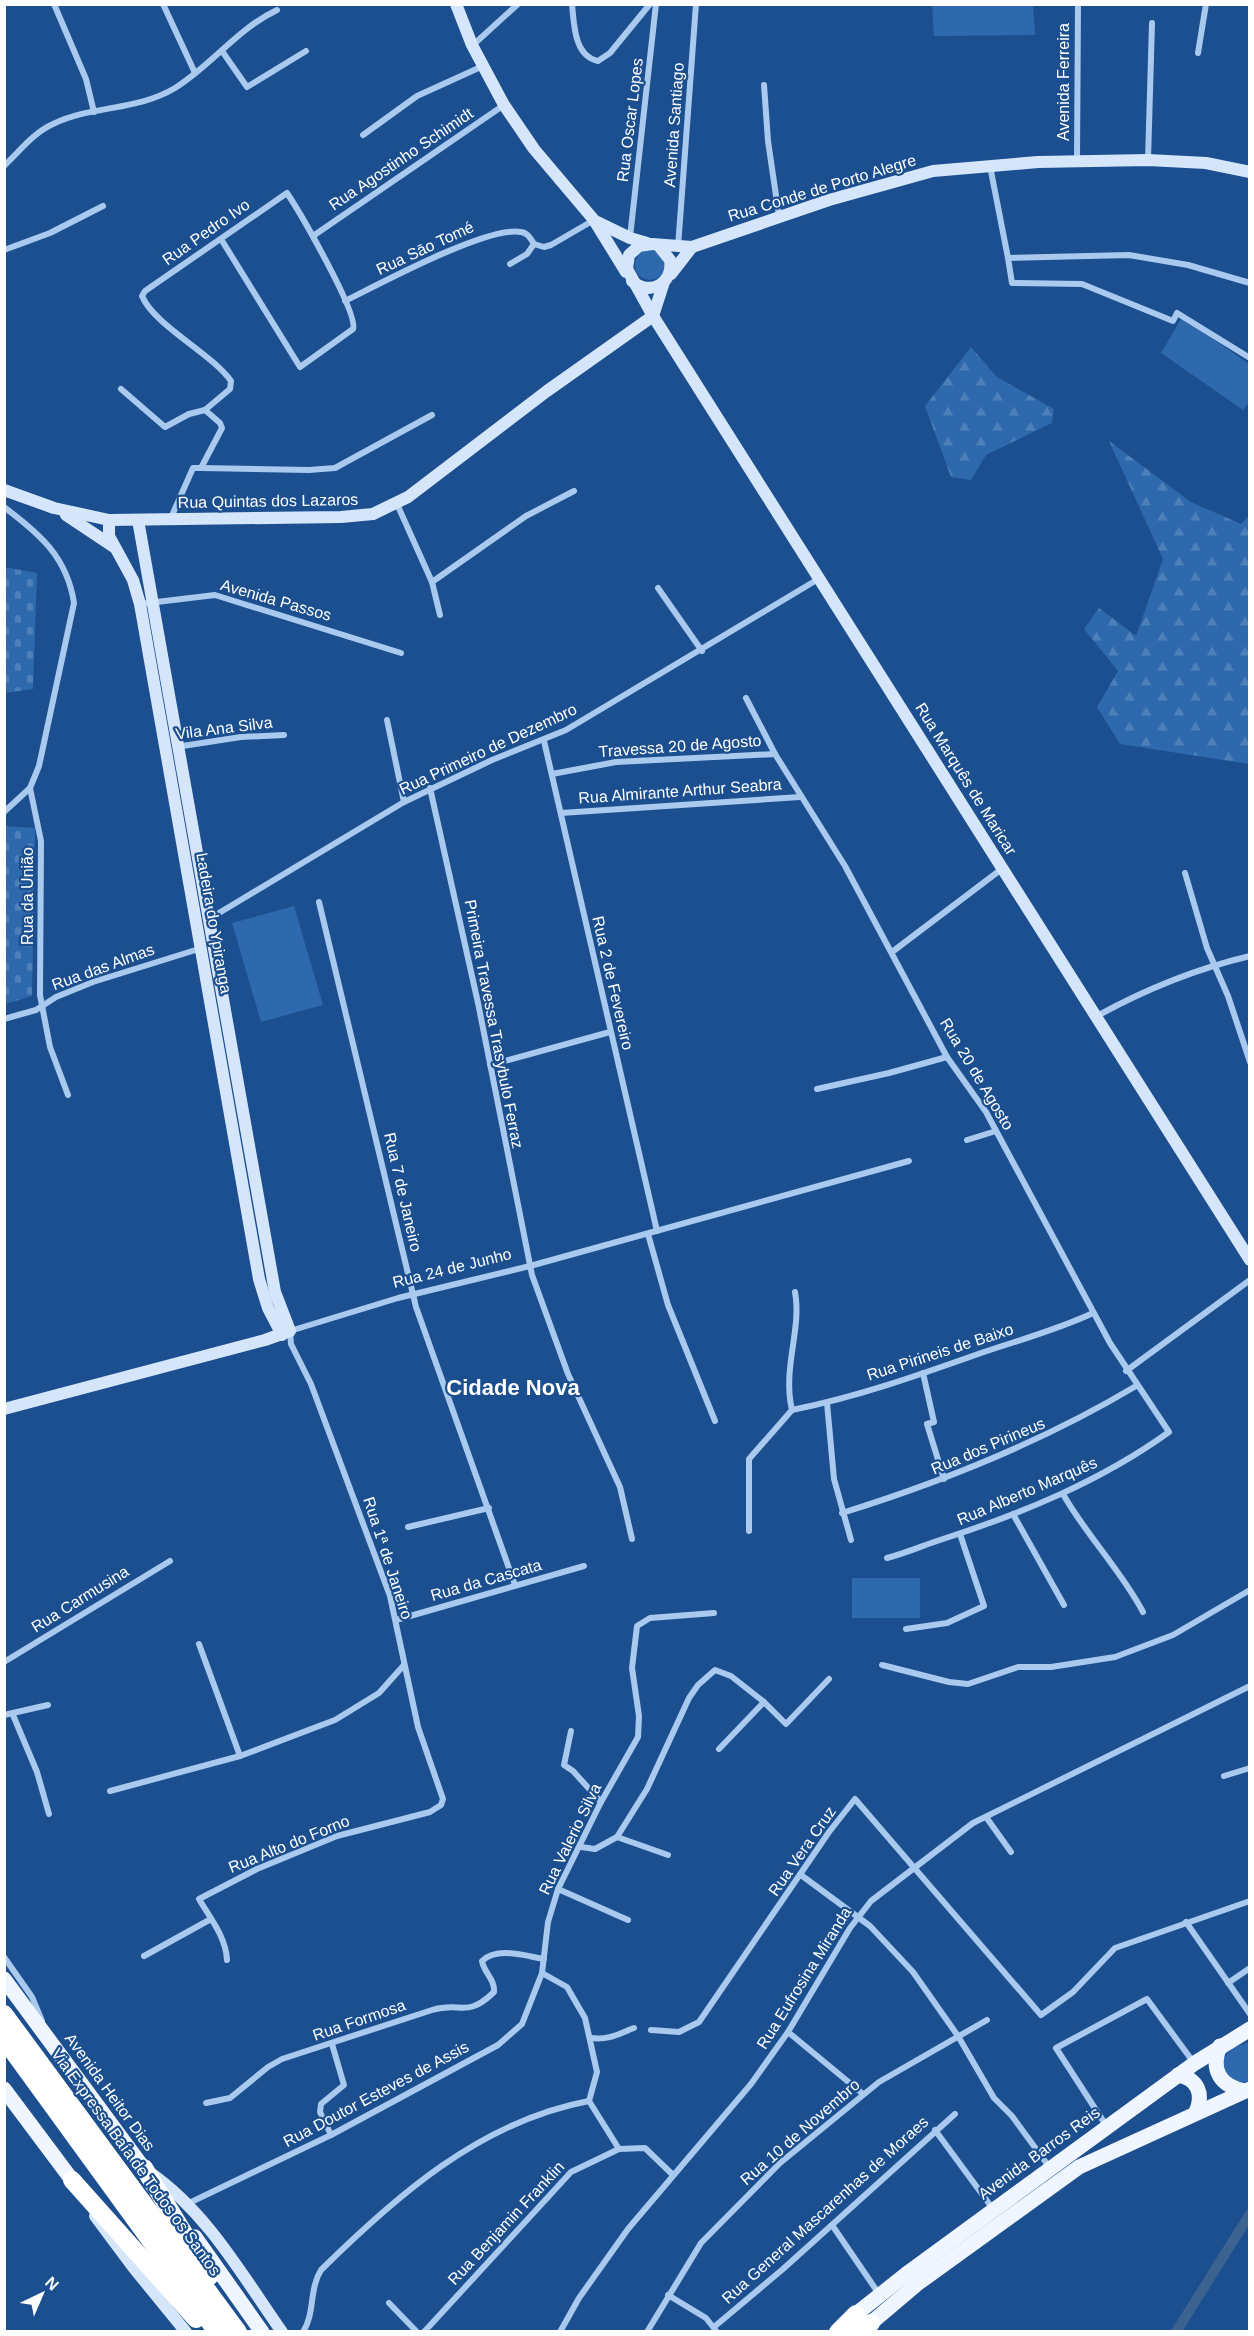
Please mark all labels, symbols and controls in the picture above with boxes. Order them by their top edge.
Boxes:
street label: Avenida Ferreira [1055,23,1072,141]
street label: Rua Oscar Lopes [614,57,646,183]
street label: Avenida Santiago [661,62,687,188]
street label: Rua Agostinho Schimidt [326,104,477,214]
street label: Rua Conde de Porto Alegre [726,151,918,225]
street label: Rua Pedro Ivo [159,196,253,268]
street label: Rua Sāo Tomé [374,218,477,278]
street label: Rua Quintas dos Lazaros [178,491,358,511]
street label: Avenida Passos [219,576,333,624]
street label: Rua Primeiro de Dezembro [397,700,580,798]
street label: Rua Marquês de Maricar [912,700,1020,859]
street label: Vila Ana Silva [175,714,274,742]
street label: Travessa 20 de Agosto [598,732,762,760]
street label: Rua Almirante Arthur Seabra [578,775,782,807]
street label: Rua da União [19,847,36,945]
street label: Ladeira do Ypiranga [193,851,235,995]
street label: Primeira Travessa Trasybulo Ferraz [461,898,527,1150]
street label: Rua 2 de Fevereiro [589,914,637,1052]
street label: Rua das Almas [50,941,156,993]
street label: Rua 20 de Agosto [937,1015,1017,1133]
street label: Rua 7 de Janeiro [381,1131,425,1253]
street label: Rua 24 de Junho [391,1245,513,1291]
street label: Rua Pirineis de Baixo [865,1320,1015,1384]
district label: Cidade Nova [446,1375,580,1400]
street label: Rua dos Pirineus [929,1414,1047,1478]
street label: Rua Alberto Marquês [954,1454,1100,1528]
street label: Rua 1ª de Janeiro [360,1495,416,1621]
street label: Rua da Cascata [429,1556,544,1604]
street label: Rua Carmusina [28,1562,132,1636]
street label: Rua Valerio Silva [536,1781,604,1897]
street label: Rua Vera Cruz [765,1803,839,1899]
street label: Rua Alto do Forno [226,1812,352,1876]
street label: Rua Eufrosina Miranda [753,1904,855,2052]
street label: Rua Formosa [310,1996,408,2044]
street label: Avenida Heitor Dias [62,2030,158,2154]
street label: Rua Doutor Esteves de Assis [281,2038,471,2150]
street label: Via Expressa Baía de Todos os Santos [48,2045,224,2279]
street label: Rua 10 de Novembro [737,2076,863,2188]
street label: Avenida Barros Reis [975,2103,1103,2203]
street label: Rua General Mascarenhas de Moraes [719,2113,931,2307]
street label: Rua Benjamin Franklin [445,2158,567,2288]
north arrow [12,2264,72,2324]
text: N [42,2273,62,2294]

